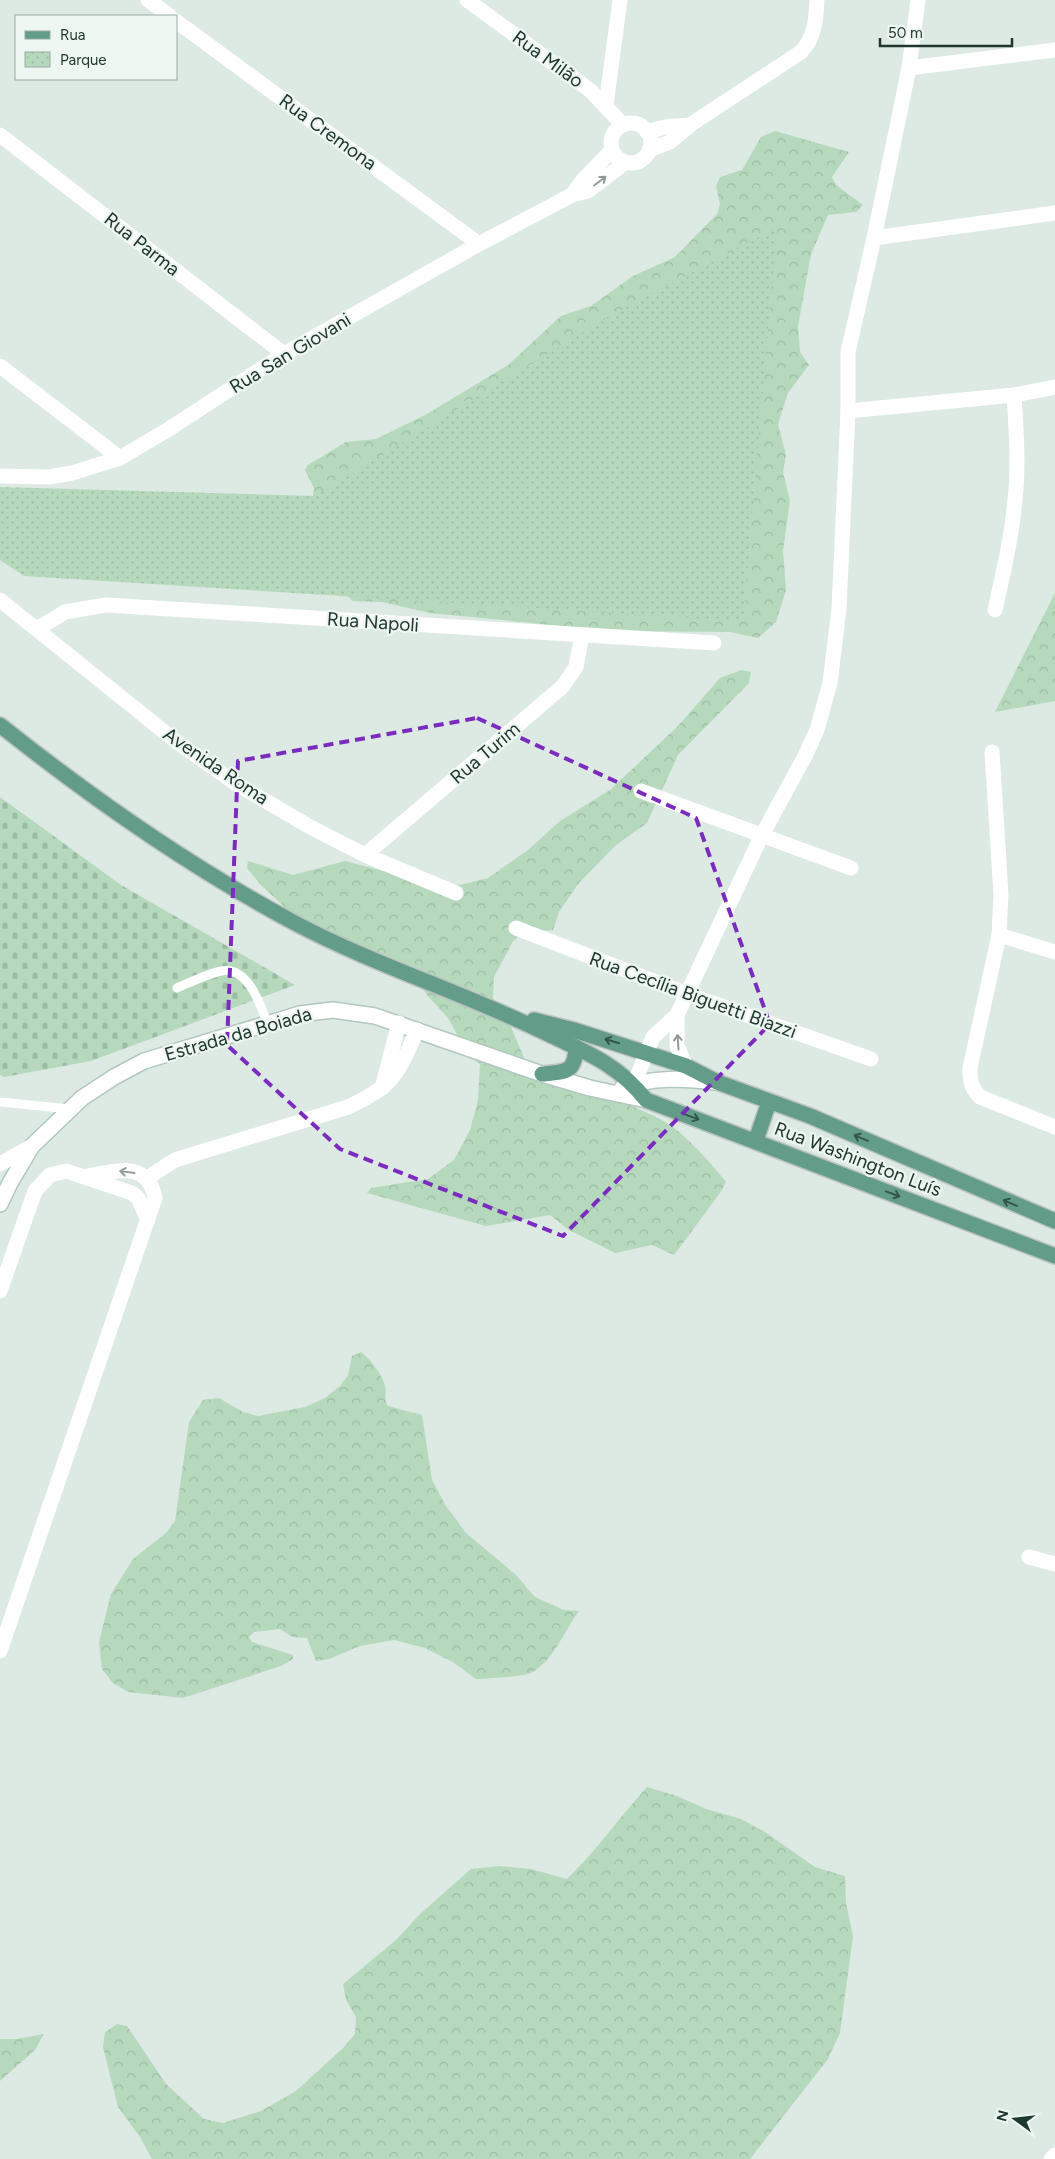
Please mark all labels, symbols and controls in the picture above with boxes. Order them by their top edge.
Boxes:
legend [15,15,178,80]
scale bar [880,15,1012,47]
text: 50 m [888,24,923,42]
text: Rua [60,26,85,44]
street label: Rua Milão [508,26,588,92]
text: Parque [60,51,107,69]
street label: Rua Cremona [275,89,381,175]
one-way arrow [593,176,606,187]
street label: Rua Parma [100,207,184,281]
street label: Rua San Giovani [225,308,355,398]
street label: Rua Napoli [326,607,420,637]
street label: Rua Turim [445,717,525,789]
street label: Avenida Roma [159,722,273,810]
street label: Rua Cecília Biguetti Biazzi [586,947,800,1043]
street label: Estrada da Boiada [162,1002,314,1066]
one-way arrow [673,1034,682,1050]
one-way arrow [604,1036,620,1046]
one-way arrow [684,1113,699,1122]
street label: Rua Washington Luís [771,1117,945,1201]
one-way arrow [854,1133,869,1143]
one-way arrow [120,1166,136,1176]
one-way arrow [885,1189,900,1199]
one-way arrow [1003,1198,1018,1207]
north arrow [990,2094,1040,2144]
text: N [993,2108,1013,2123]

